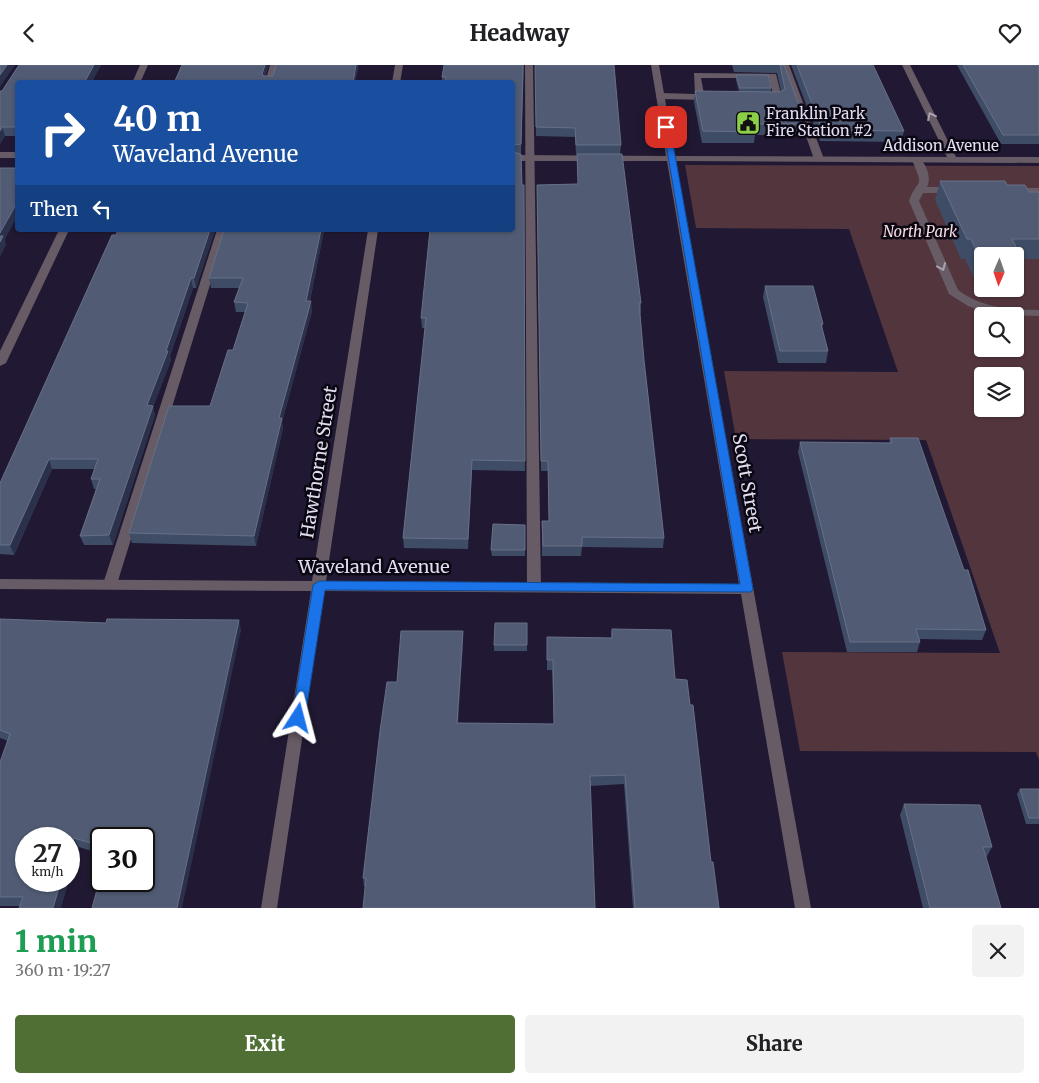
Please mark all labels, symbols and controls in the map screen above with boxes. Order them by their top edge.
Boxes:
icon: back [15,19,43,47]
text: Headway [470,19,569,47]
icon: heart [996,19,1024,47]
text: 40 m [113,97,201,141]
icon: right [30,100,95,165]
place label: Franklin Park Fire Station #2 [766,104,872,140]
pin [645,106,687,148]
public building icon: Franklin Park Fire Station #2 [735,110,761,136]
one-way arrow [927,112,938,121]
icon: arrive [652,113,680,141]
street label: Addison Avenue [882,136,999,155]
text: Waveland Avenue [113,140,298,168]
icon: left [88,195,116,223]
text: Then [30,197,78,221]
park label: North Park [883,222,958,241]
north arrow [974,247,1024,297]
map controls [974,247,1024,417]
one-way arrow [936,263,946,271]
button: search [974,307,1024,357]
button: layers [974,367,1024,417]
street label: Hawthorne Street [295,384,342,540]
street label: Scott Street [727,432,768,534]
street label: Waveland Avenue [297,555,450,578]
position arrow [271,691,323,743]
speed limit sign: 30 [90,827,155,892]
text: 27 [33,837,62,869]
text: km/h [32,864,63,879]
text: 1 min [15,922,97,960]
button: close [972,925,1024,977]
text: 360 m · 19:27 [15,960,111,980]
button: Exit [15,1015,515,1073]
button: Share [525,1015,1024,1073]

